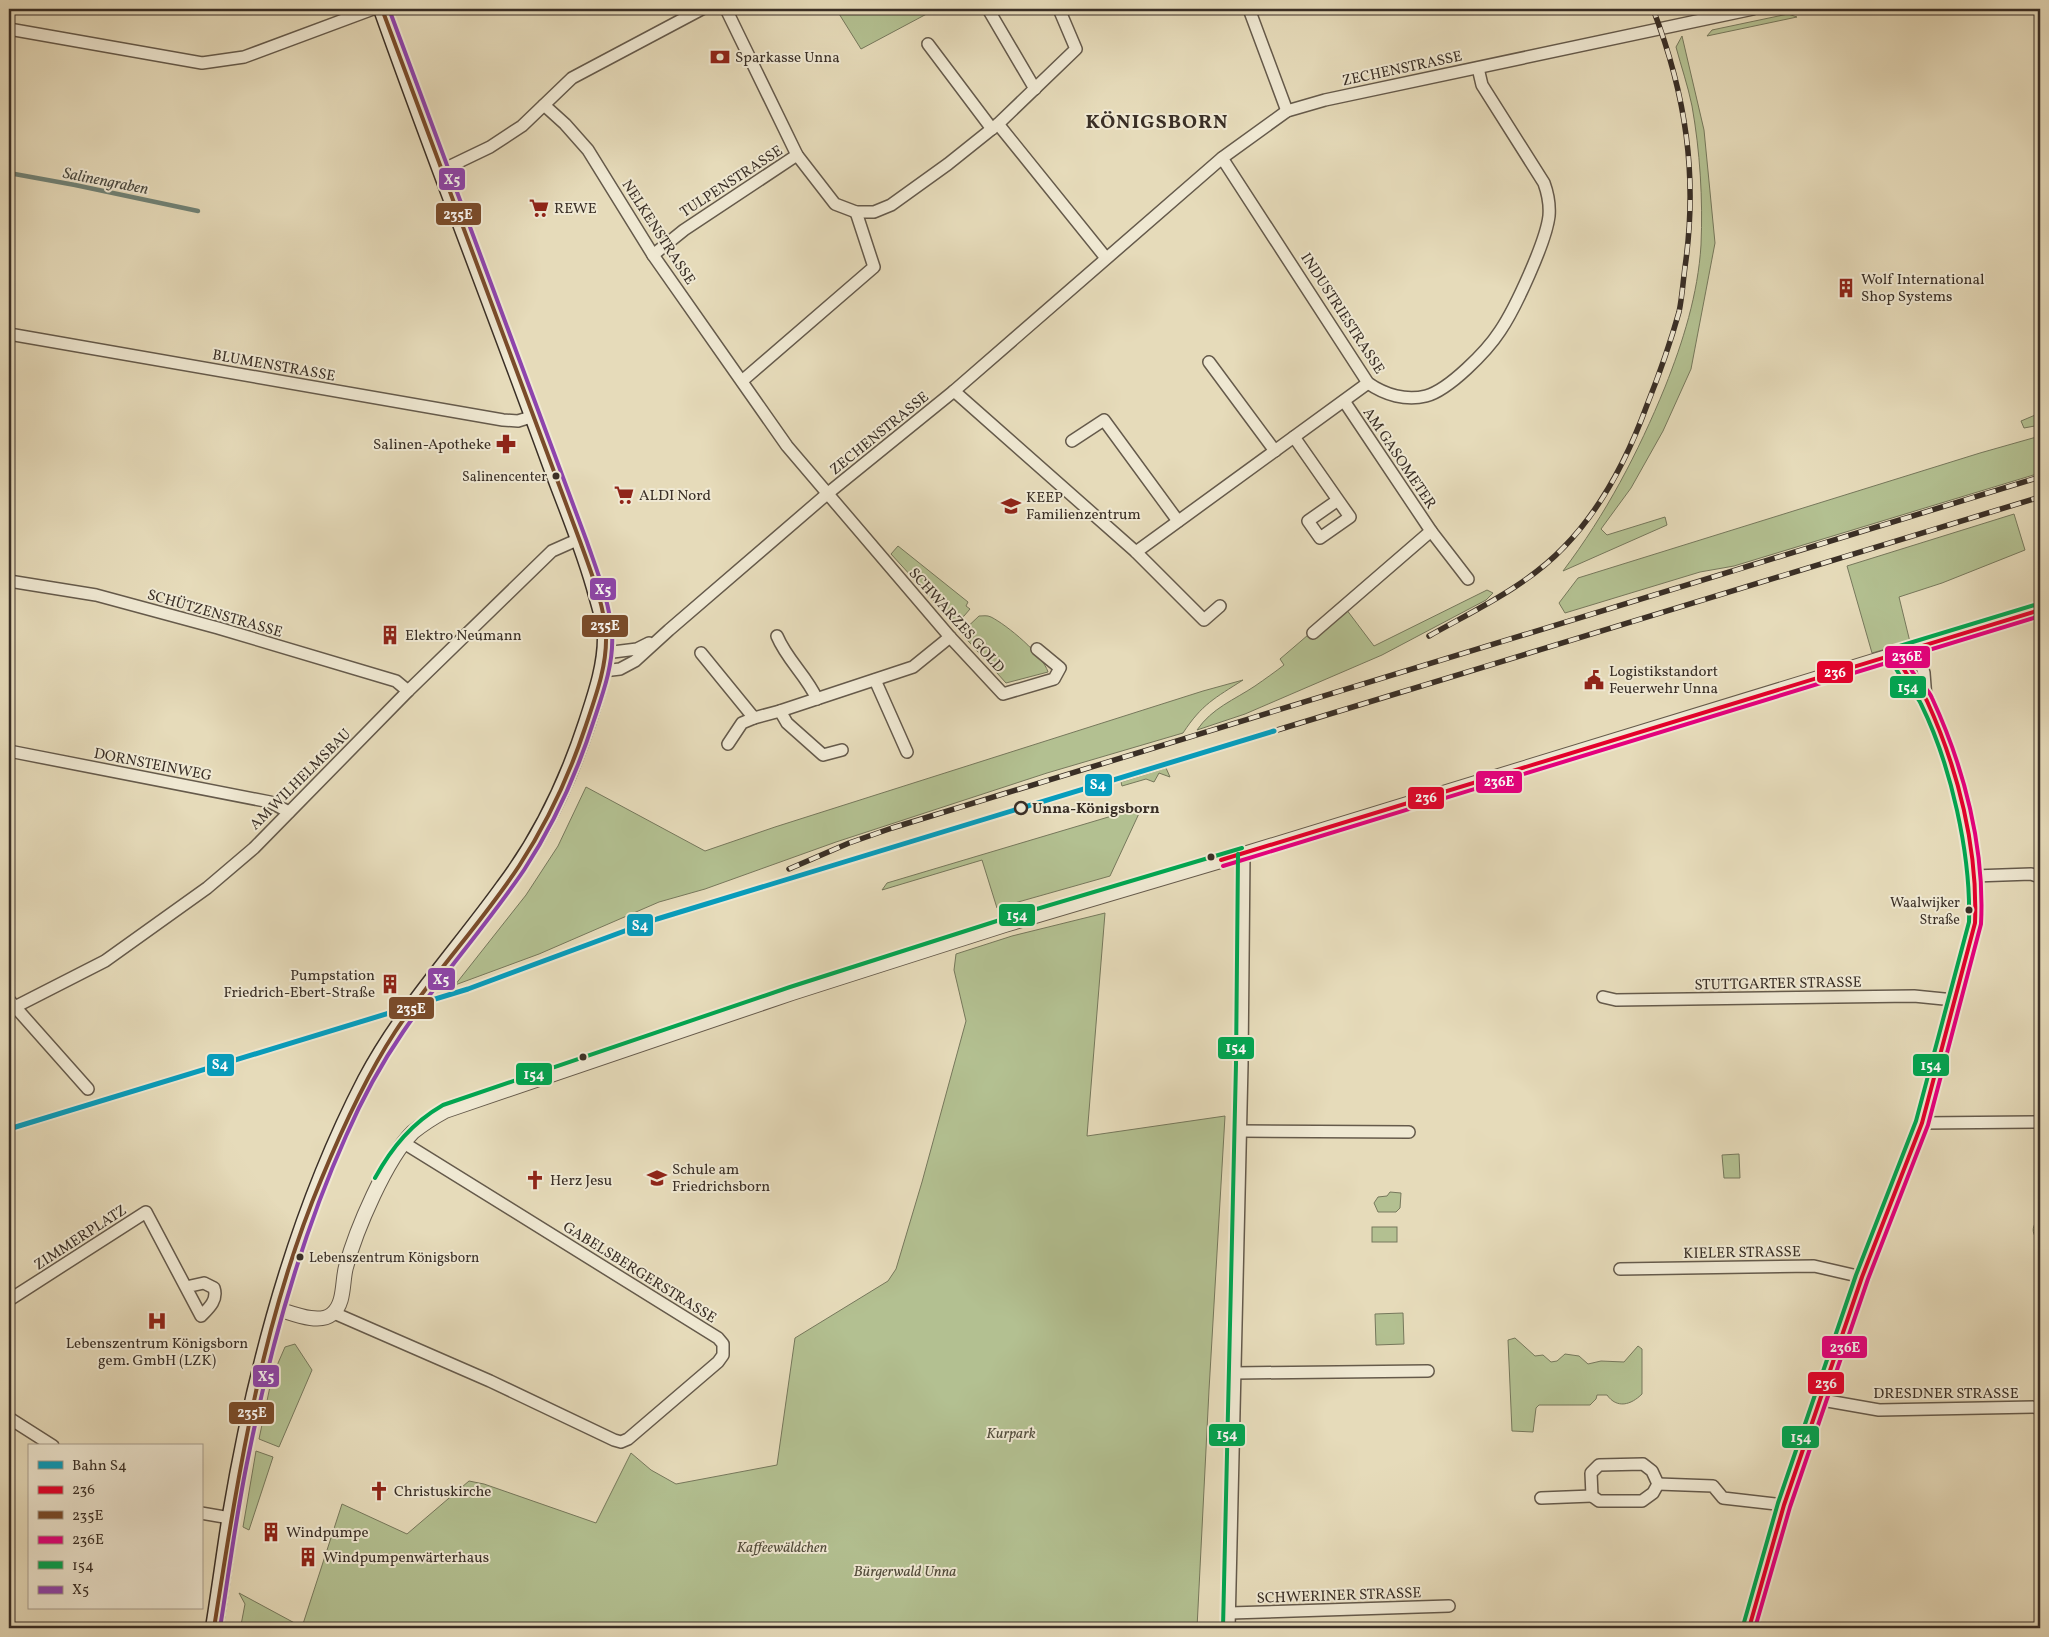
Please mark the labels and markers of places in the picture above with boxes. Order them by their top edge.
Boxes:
bank icon: Sparkasse Unna [709,46,731,68]
place label: Sparkasse Unna [735,48,840,69]
supermarket icon: REWE [528,197,550,219]
place label: REWE [554,199,597,220]
place label: Wolf International Shop Systems [1861,270,1984,308]
building icon: Wolf International Shop Systems [1835,277,1857,299]
pharmacy icon: Salinen-Apotheke [495,433,517,455]
place label: Salinen-Apotheke [373,435,491,456]
place label: Salinencenter [462,468,547,487]
marker: Salinencenter [551,471,561,481]
supermarket icon: ALDI Nord [613,484,635,506]
place label: ALDI Nord [639,486,711,507]
place label: KEEP Familienzentrum [1026,488,1141,526]
school or university icon: KEEP Familienzentrum [1000,495,1022,517]
building icon: Elektro Neumann [379,624,401,646]
place label: Elektro Neumann [405,626,522,647]
place label: Logistikstandort Feuerwehr Unna [1609,662,1718,700]
public building icon: Logistikstandort Feuerwehr Unna [1583,669,1605,691]
place label: Unna-Königsborn [1032,799,1160,820]
marker: Unna-Königsborn [1014,801,1028,815]
unlabelled marker [1206,852,1216,862]
place label: Waalwijker Straße [1890,894,1960,930]
marker: Waalwijker Straße [1964,905,1974,915]
place label: Pumpstation Friedrich-Ebert-Straße [224,966,375,1004]
building icon: Pumpstation Friedrich-Ebert-Straße [379,973,401,995]
unlabelled marker [578,1052,588,1062]
place label: Schule am Friedrichsborn [672,1160,770,1198]
school or university icon: Schule am Friedrichsborn [646,1167,668,1189]
church icon: Herz Jesu [524,1169,546,1191]
place label: Herz Jesu [550,1171,612,1192]
place label: Lebenszentrum Königsborn [309,1249,479,1268]
marker: Lebenszentrum Königsborn [295,1252,305,1262]
hospital icon: Lebenszentrum Königsborn gem. GmbH (LZK) [146,1310,168,1332]
place label: Lebenszentrum Königsborn gem. GmbH (LZK) [66,1334,248,1372]
church icon: Christuskirche [368,1480,390,1502]
place label: Christuskirche [394,1482,491,1503]
building icon: Windpumpe [260,1521,282,1543]
place label: Windpumpe [286,1523,369,1544]
building icon: Windpumpenwärterhaus [297,1546,319,1568]
place label: Windpumpenwärterhaus [323,1548,489,1569]

